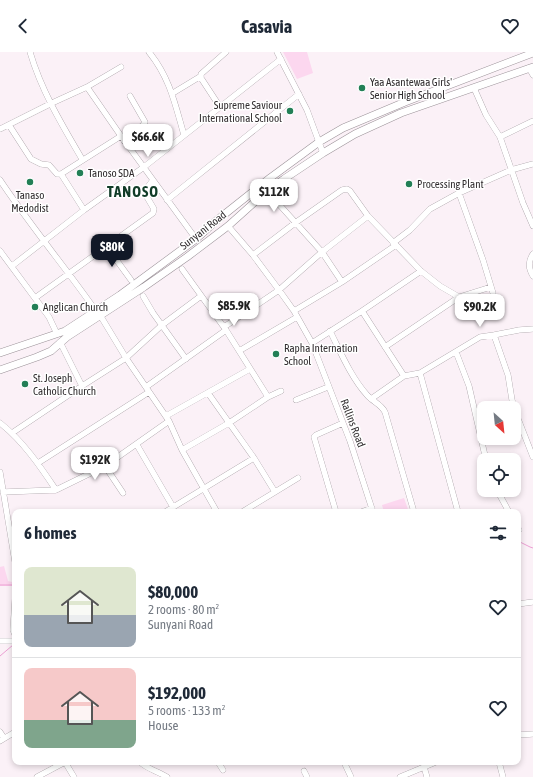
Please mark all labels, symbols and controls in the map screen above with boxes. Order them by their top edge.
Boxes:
icon: back [12,15,34,37]
icon: heart [499,15,521,37]
text: Casavia [241,16,292,37]
place label: Yaa Asantewaa Girls' Senior High School [370,76,452,101]
marker: Yaa Asantewaa Girls' Senior High School [357,83,367,93]
place label: Supreme Saviour International School [199,99,283,124]
marker: Supreme Saviour International School [285,106,295,116]
pin: $66.6K [115,124,181,158]
text: $66.6K [132,129,164,144]
place label: Tanoso SDA [88,167,135,179]
marker: Tanoso SDA [75,168,85,178]
marker: Tanaso Medodist [25,177,35,187]
place label: Processing Plant [417,178,484,190]
pin: $112K [246,179,302,213]
marker: Processing Plant [404,179,414,189]
district label: TANOSO [107,183,159,200]
text: $112K [259,184,289,199]
place label: Tanaso Medodist [11,189,49,214]
street label: Sunyani Road [178,208,228,252]
pin: $80K [88,234,136,268]
text: $80K [100,239,124,254]
pin: $85.9K [201,293,267,327]
pin: $90.2K [447,294,513,328]
text: $85.9K [218,298,250,313]
text: $90.2K [464,299,496,314]
place label: Anglican Church [43,301,108,313]
marker: Anglican Church [30,302,40,312]
place label: Rapha Internation School [284,342,358,367]
marker: Rapha Internation School [271,349,281,359]
place label: St. Joseph Catholic Church [33,372,96,397]
marker: St. Joseph Catholic Church [20,379,30,389]
street label: Rallins Road [338,397,368,449]
north arrow [477,401,521,445]
map controls [477,401,521,497]
pin: $192K [67,447,123,481]
text: $192K [80,452,110,467]
button: locate [477,453,521,497]
icon: filters [487,522,509,544]
text: 6 homes [24,523,77,543]
text: $80,000 [148,582,198,602]
icon: home [56,583,104,631]
icon: heart [487,596,509,618]
text: 2 rooms · 80 m² [148,602,219,617]
text: Sunyani Road [148,617,213,632]
text: $192,000 [148,683,206,703]
icon: home [56,684,104,732]
icon: heart [487,697,509,719]
text: 5 rooms · 133 m² [148,703,225,718]
text: House [148,718,178,733]

